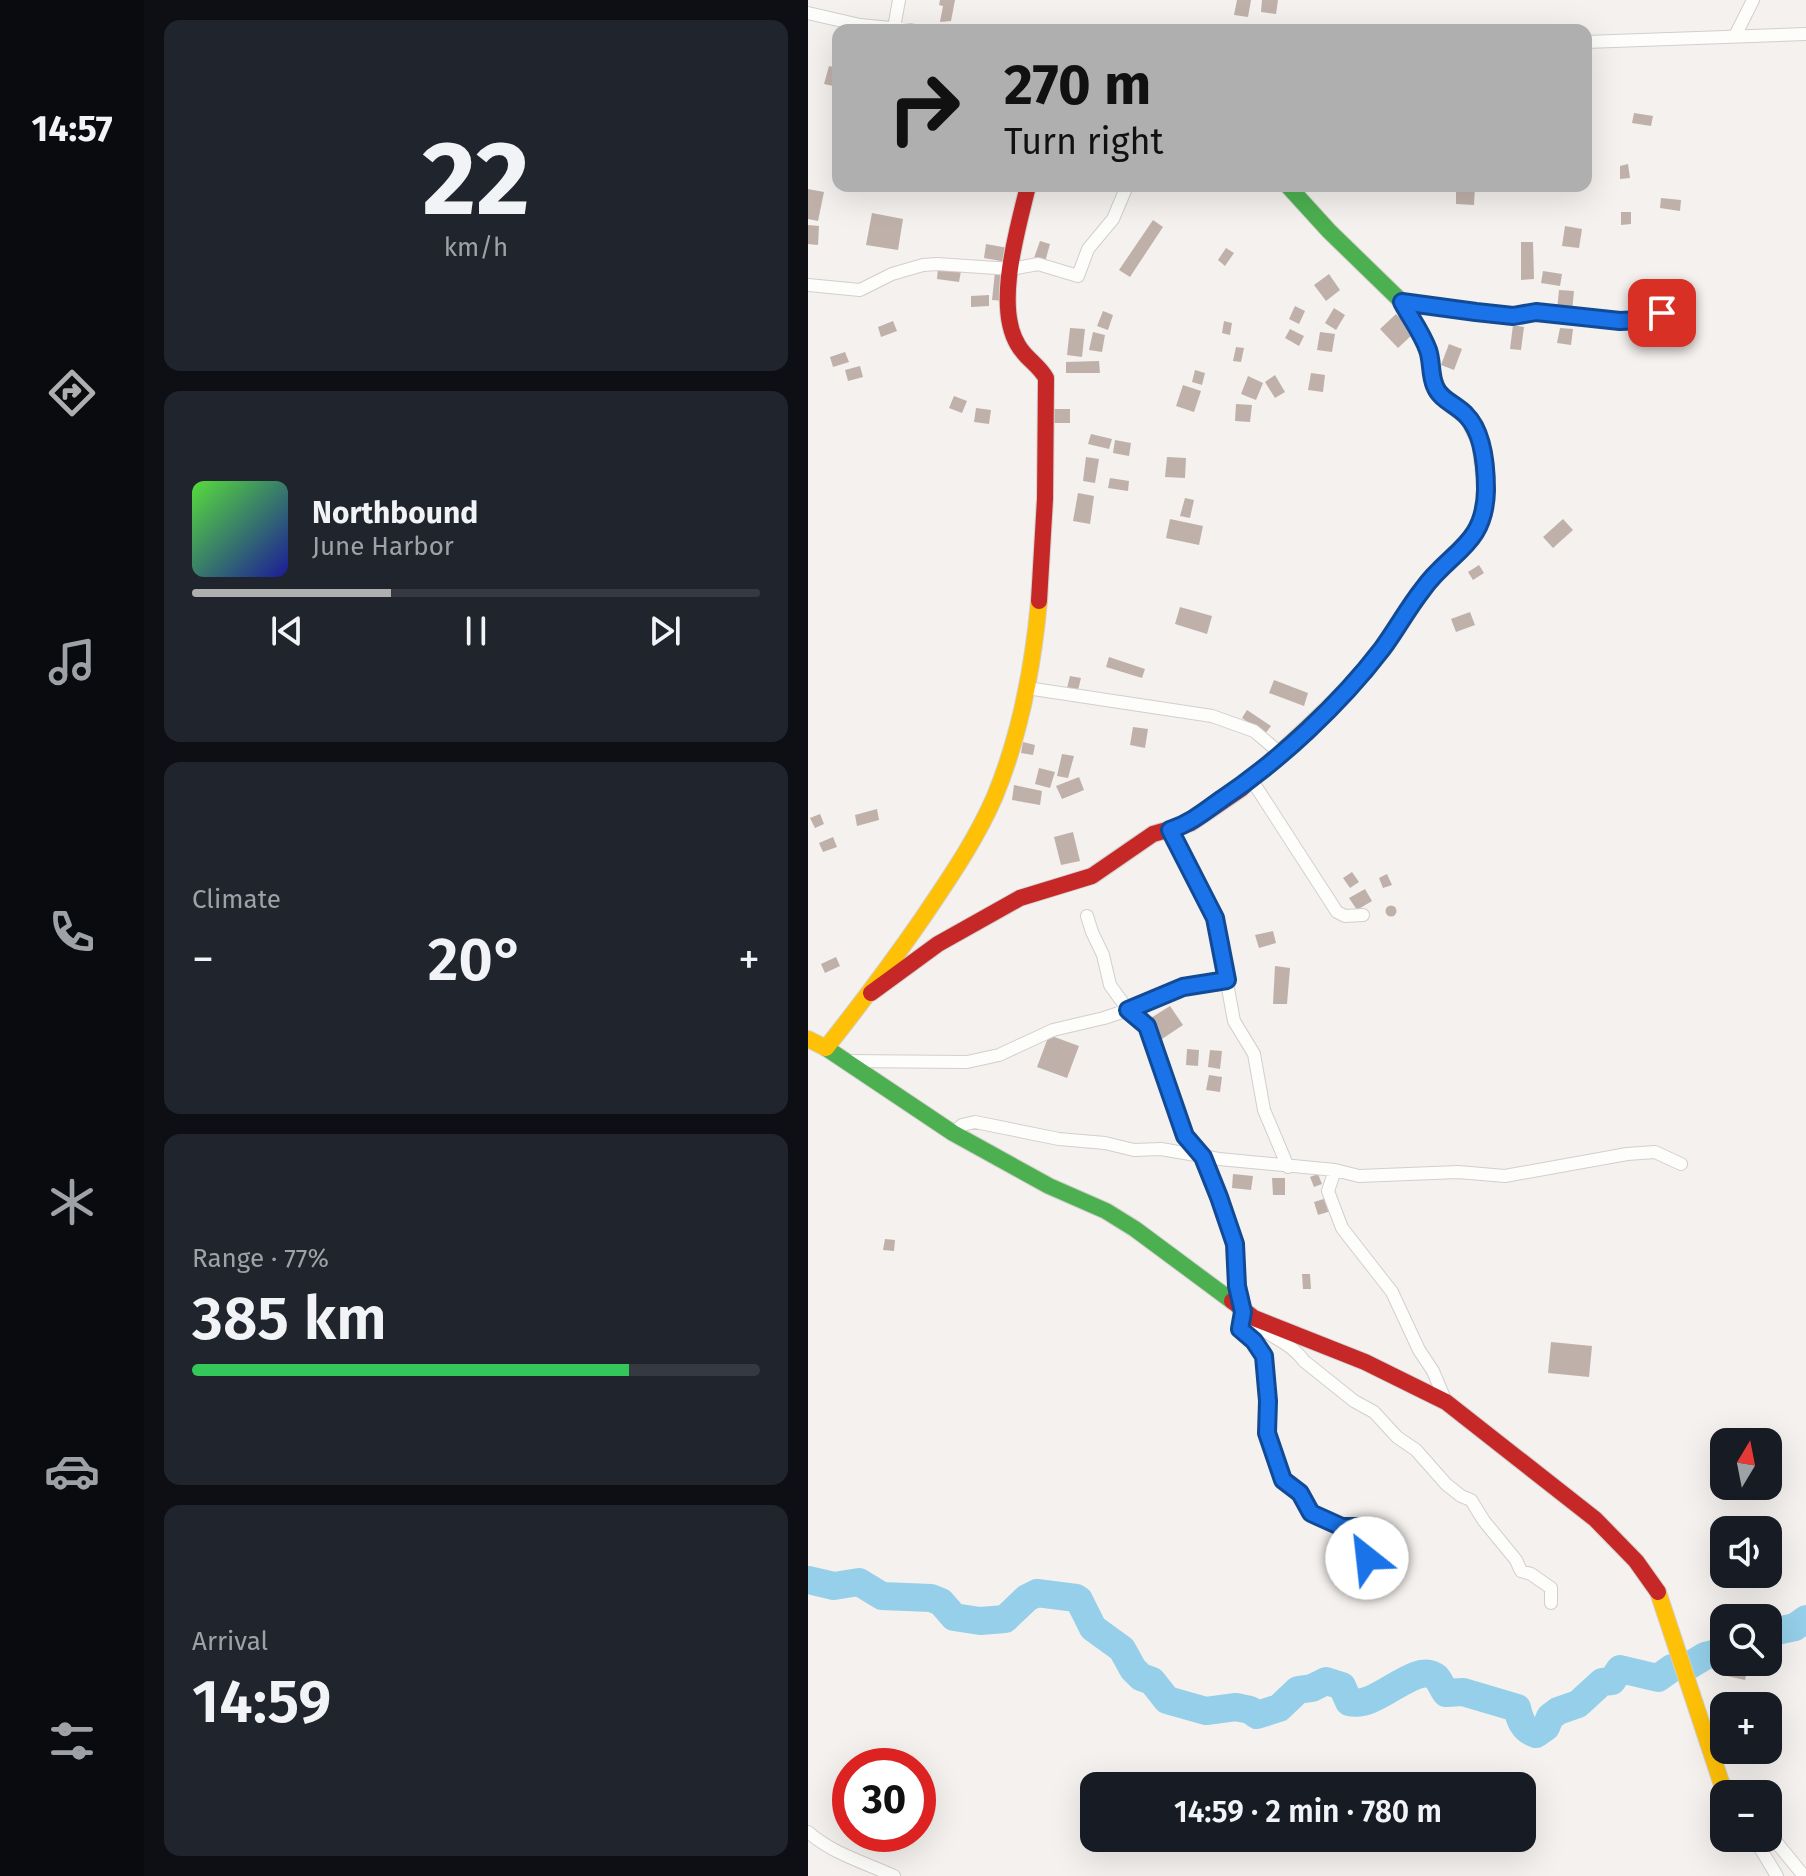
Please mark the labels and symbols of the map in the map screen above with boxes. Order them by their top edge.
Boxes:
pin [1628,279,1696,347]
north arrow [1710,1428,1782,1500]
position arrow [1325,1516,1409,1600]
speed limit sign: 30 [832,1748,936,1852]

